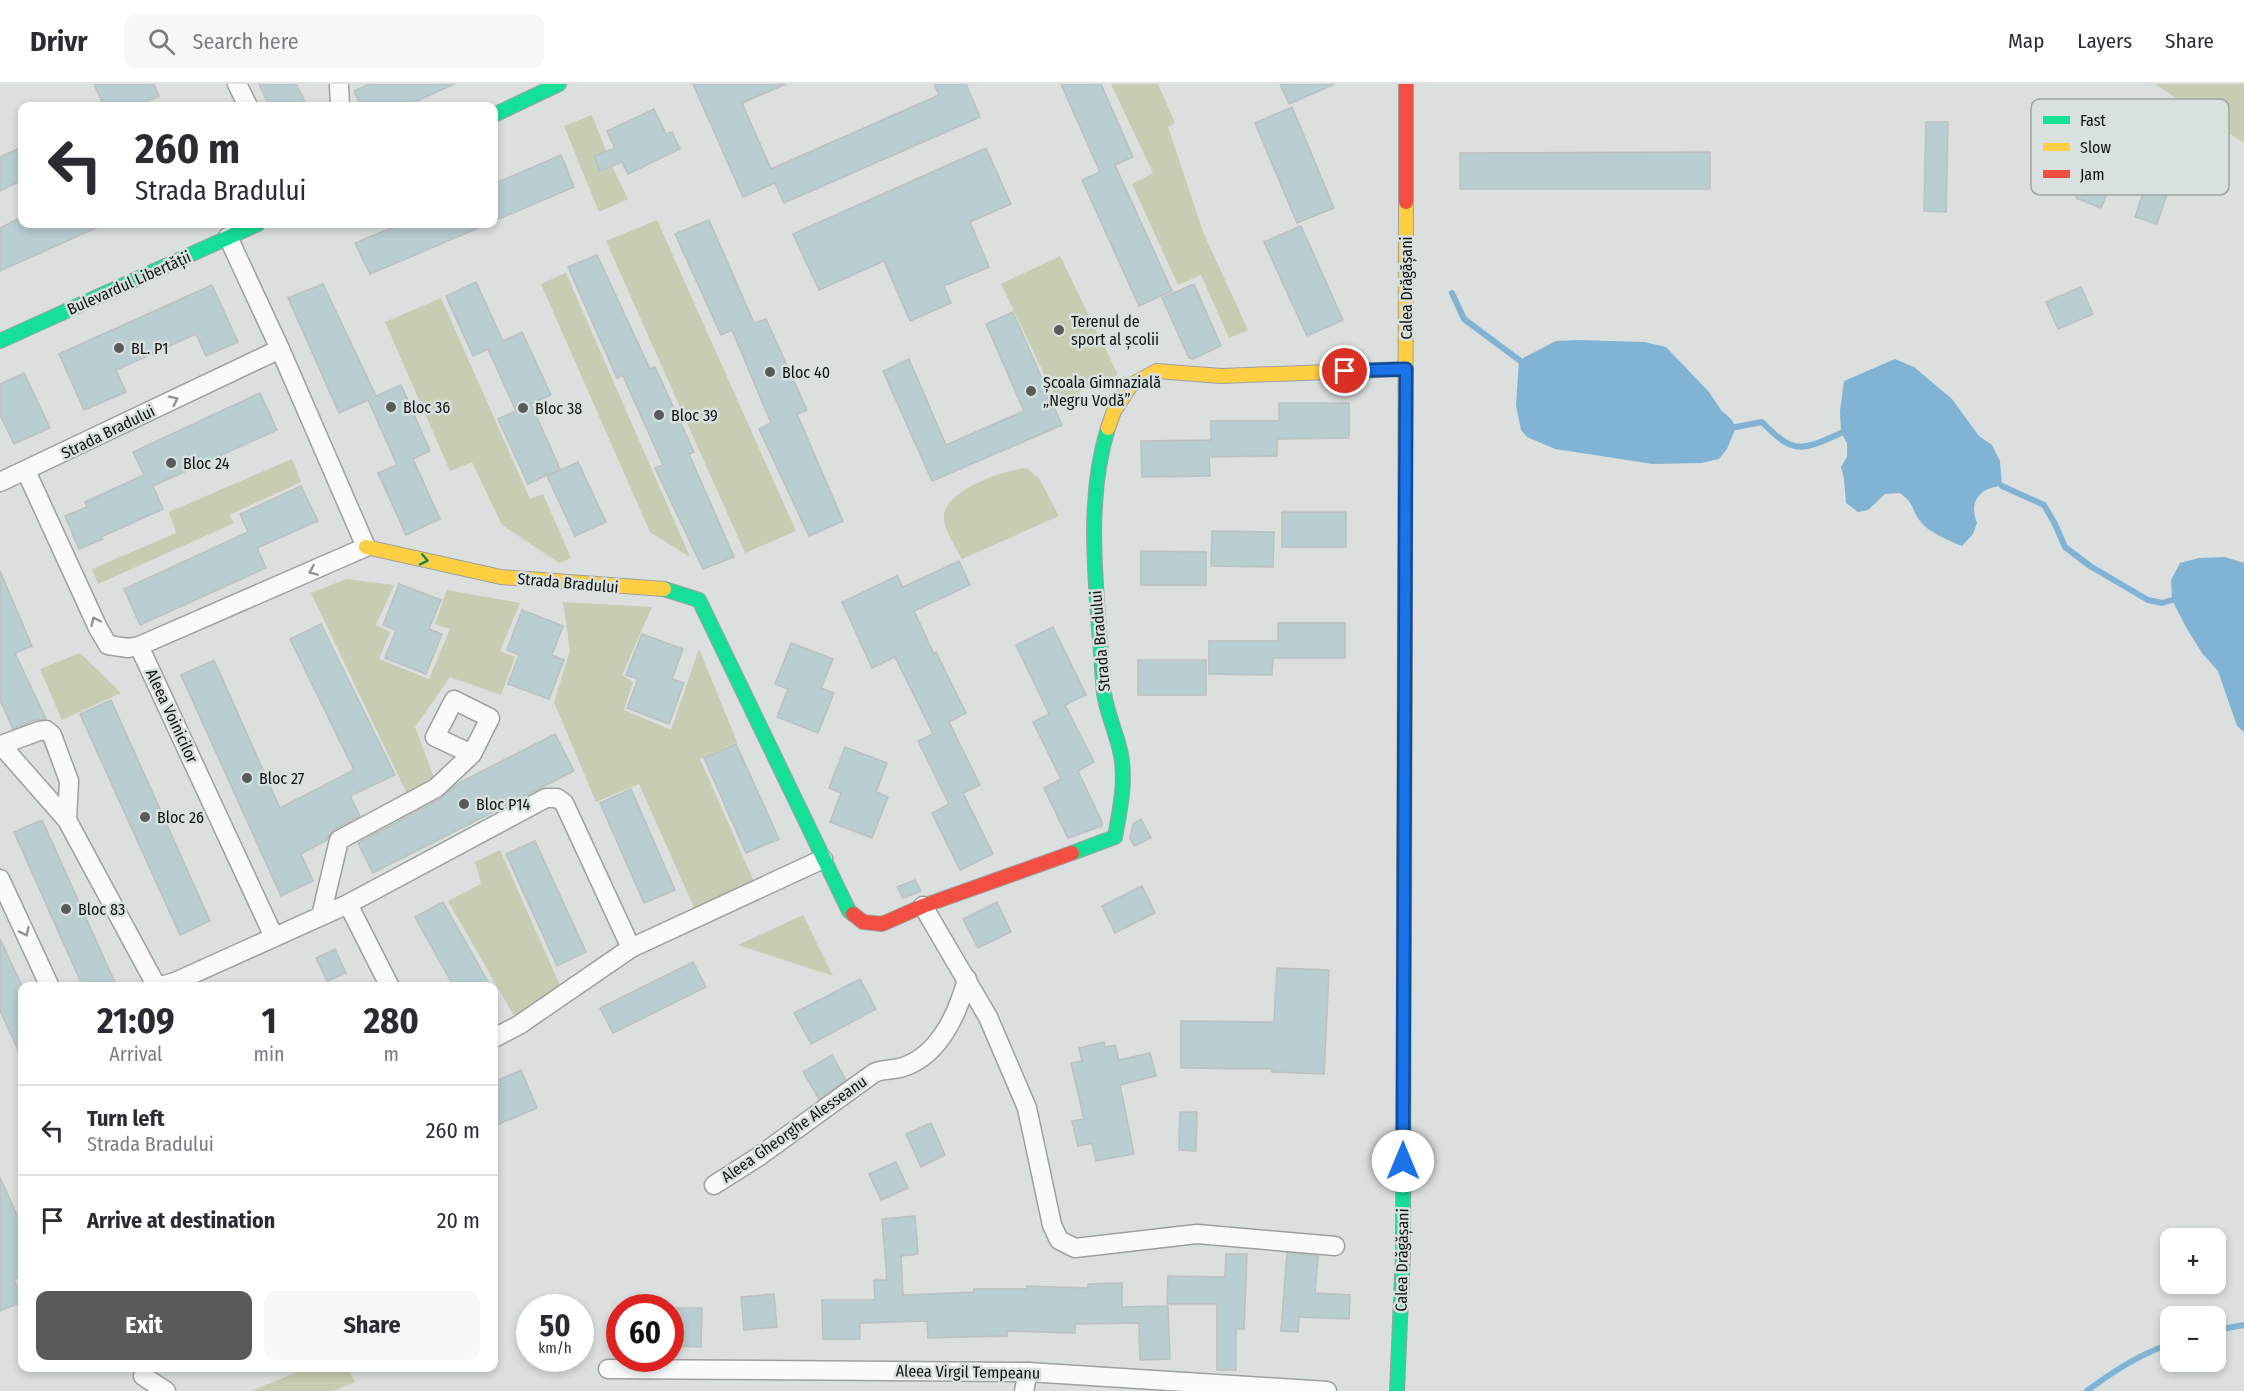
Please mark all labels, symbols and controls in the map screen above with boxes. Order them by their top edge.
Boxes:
search box [124,14,544,68]
text: Drivr [30,25,88,58]
icon: search [145,25,178,58]
text: Search here [193,28,299,55]
text: Map [2008,28,2044,54]
text: Layers [2077,28,2132,54]
text: Share [2165,28,2214,54]
legend [2031,99,2229,195]
text: Fast [2080,111,2107,130]
text: 260 m [135,124,240,174]
icon: left [36,126,114,204]
text: Slow [2080,138,2111,157]
text: Jam [2080,165,2105,184]
text: Strada Bradului [135,175,306,207]
street label: Calea Drăgășani [1397,236,1417,340]
street label: Bulevardul Libertății [64,247,194,320]
place label: Terenul de sport al școlii [1071,312,1159,350]
marker: Terenul de sport al școlii [1052,323,1066,337]
place label: BL. P1 [131,339,169,358]
marker: BL. P1 [112,341,126,355]
pin [1319,345,1370,396]
icon: arrive [1328,354,1361,387]
place label: Bloc 40 [782,363,830,382]
marker: Bloc 40 [763,365,777,379]
place label: Școala Gimnazială „Negru Vodă” [1043,373,1161,410]
marker: Școala Gimnazială „Negru Vodă” [1024,384,1038,398]
one-way arrow [167,396,178,408]
place label: Bloc 36 [403,398,450,417]
place label: Bloc 38 [535,399,582,418]
marker: Bloc 36 [384,400,398,414]
street label: Strada Bradului [58,401,158,463]
marker: Bloc 38 [516,401,530,415]
place label: Bloc 39 [671,406,718,425]
marker: Bloc 39 [652,408,666,422]
place label: Bloc 24 [183,454,230,473]
marker: Bloc 24 [164,456,178,470]
one-way arrow [418,553,428,566]
one-way arrow [308,563,319,575]
street label: Strada Bradului [517,569,619,597]
street label: Strada Bradului [1086,590,1114,692]
one-way arrow [91,616,103,627]
street label: Aleea Voinicilor [142,666,202,766]
place label: Bloc 27 [259,769,305,788]
marker: Bloc 27 [240,771,254,785]
place label: Bloc P14 [476,795,530,814]
marker: Bloc P14 [457,797,471,811]
place label: Bloc 26 [157,808,204,827]
marker: Bloc 26 [138,810,152,824]
place label: Bloc 83 [78,900,125,919]
marker: Bloc 83 [59,902,73,916]
one-way arrow [17,926,29,937]
text: 21:09 [97,999,175,1043]
text: 1 [261,999,277,1043]
text: 280 [364,999,419,1043]
text: Arrival [109,1042,162,1066]
text: min [254,1042,285,1066]
text: m [384,1042,399,1066]
street label: Aleea Gheorghe Alesseanu [718,1072,870,1186]
text: Turn left [87,1105,165,1132]
icon: left [36,1114,69,1147]
text: 260 m [426,1117,480,1144]
position arrow [1371,1129,1435,1193]
text: Strada Bradului [87,1132,214,1156]
icon: arrive [36,1204,69,1237]
text: Arrive at destination [87,1207,275,1234]
text: 20 m [437,1207,480,1234]
street label: Calea Drăgășani [1392,1208,1413,1312]
map controls [2160,1228,2226,1372]
button: + [2160,1228,2226,1294]
button: Exit [36,1291,252,1360]
button: Share [264,1291,480,1360]
speed limit sign: 60 [606,1294,684,1372]
button: − [2160,1306,2226,1372]
text: 50 [539,1308,571,1344]
text: km/h [538,1339,572,1357]
street label: Aleea Virgil Tempeanu [896,1361,1040,1383]

